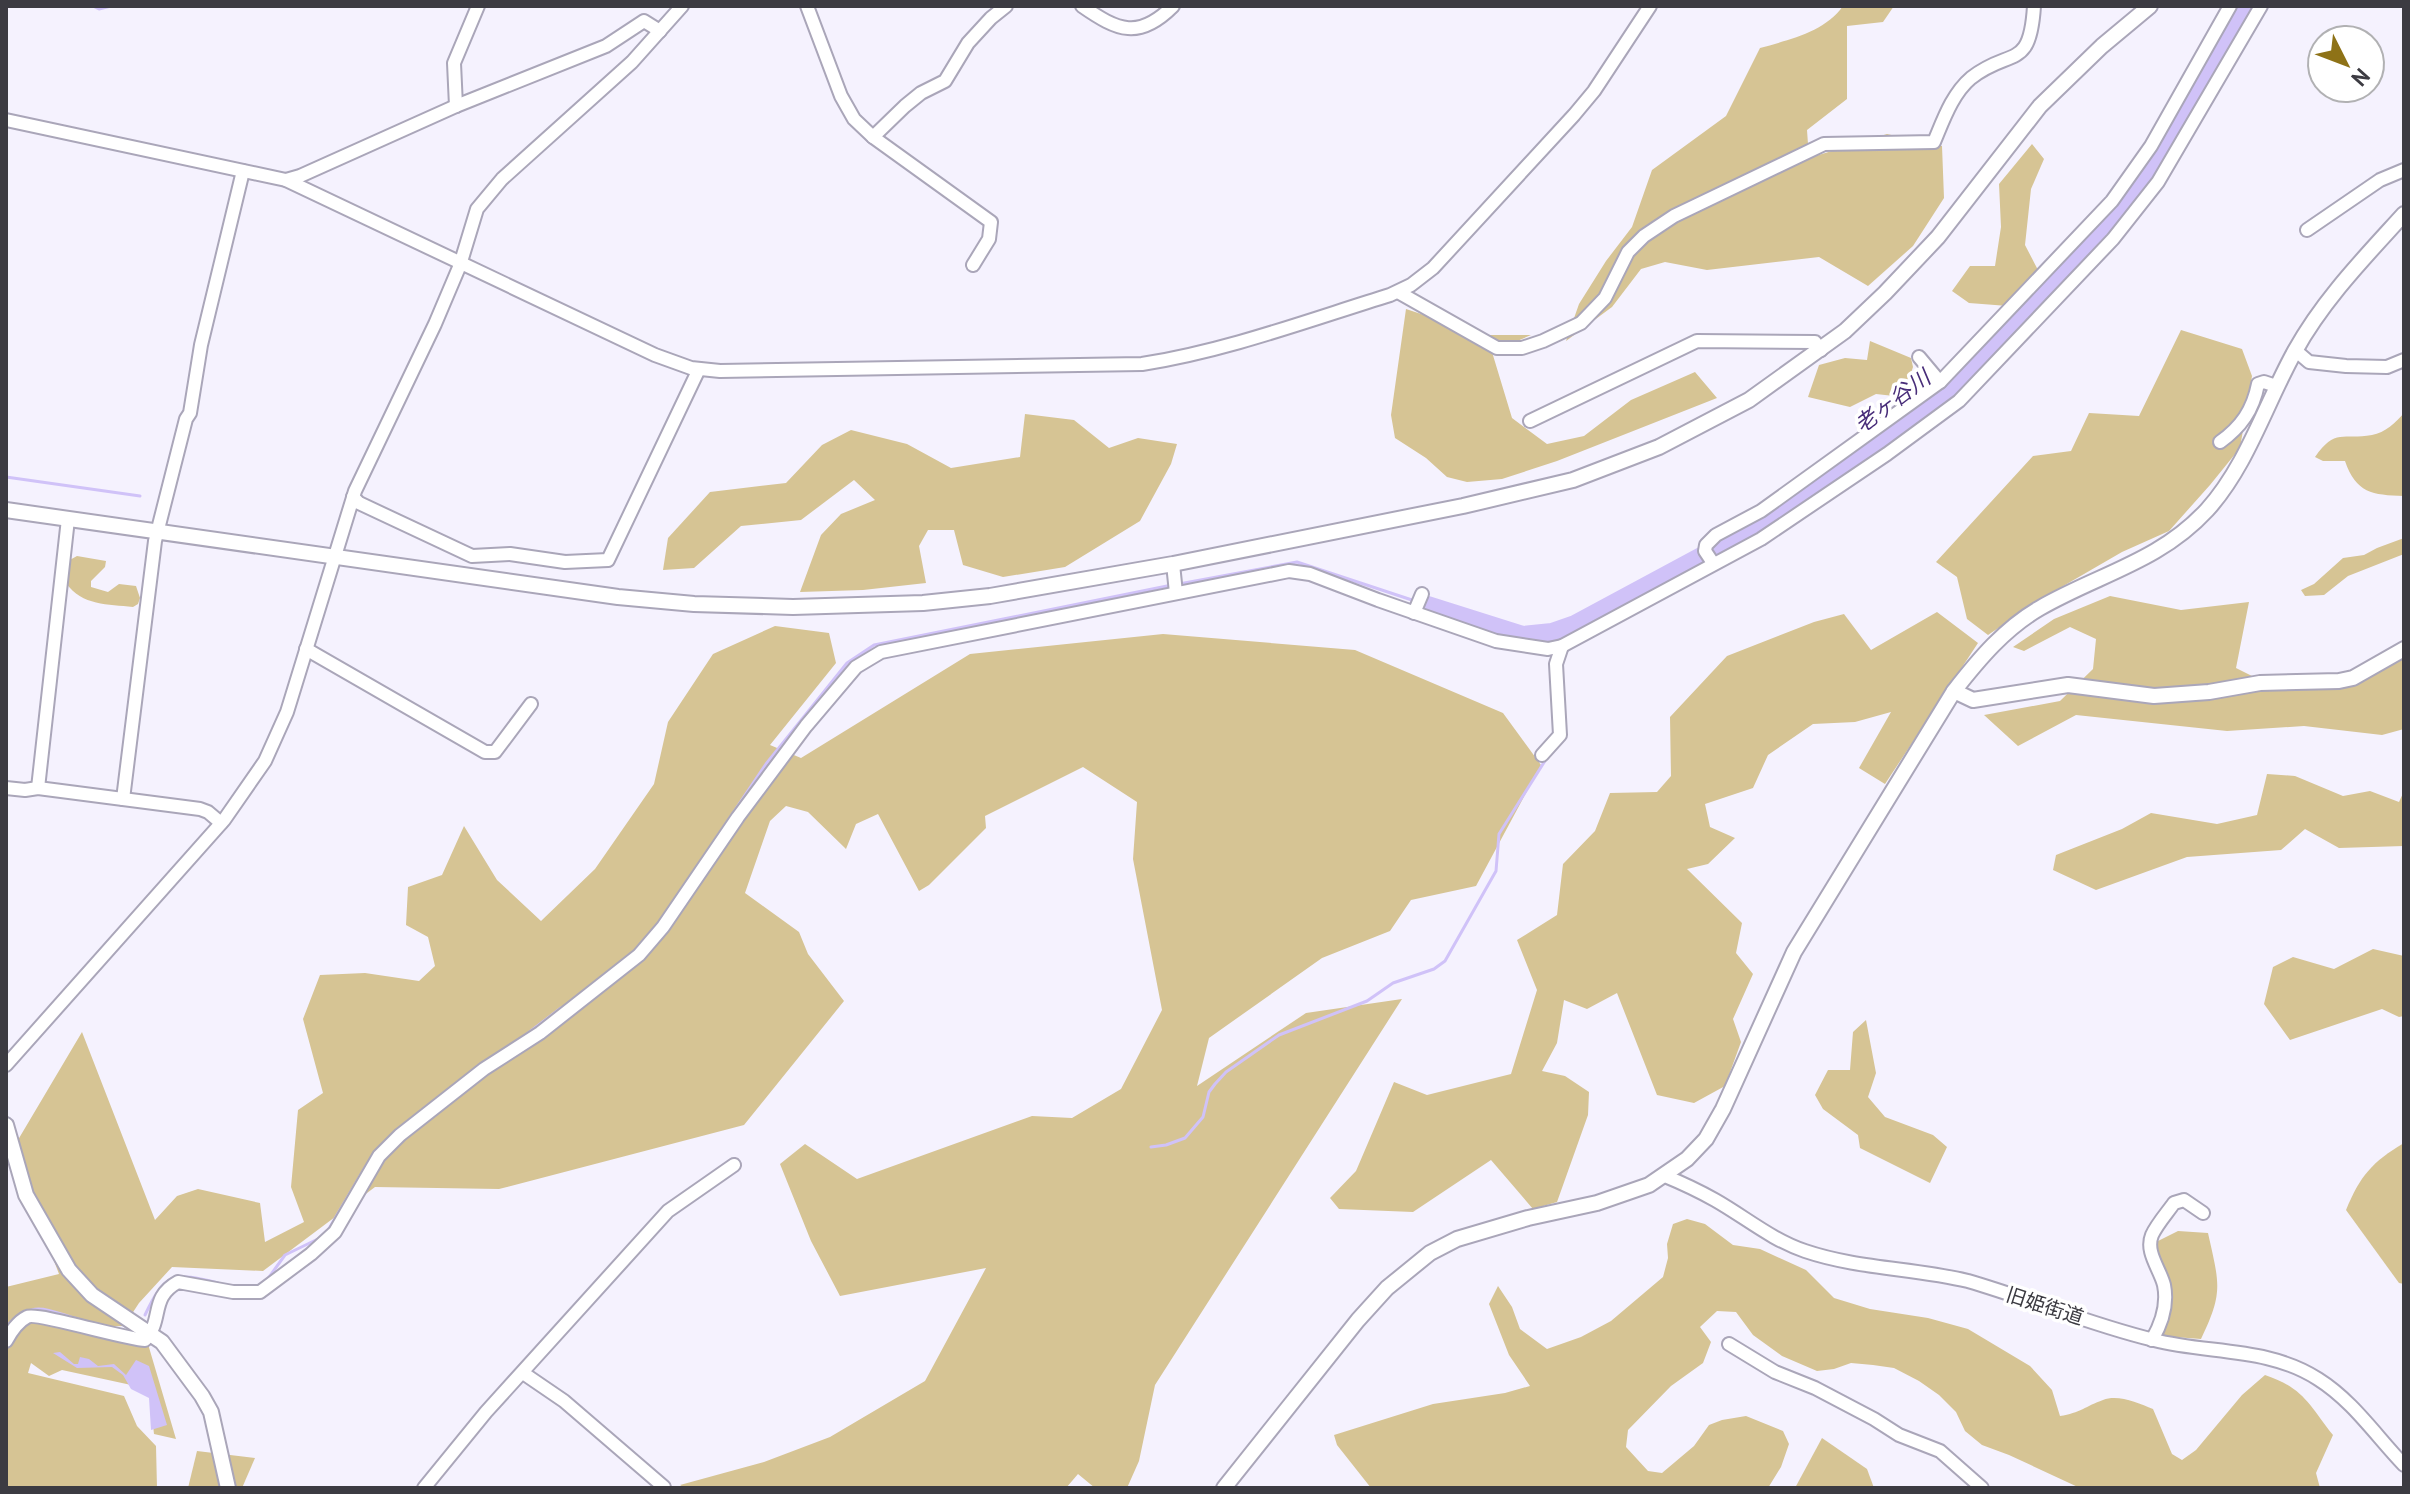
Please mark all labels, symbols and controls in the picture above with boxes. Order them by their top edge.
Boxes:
north arrow [2306,24,2386,104]
text: N [2346,63,2376,92]
water label: 老ヶ谷川 [1848,362,1937,439]
street label: 旧姫街道 [2003,1281,2087,1331]

